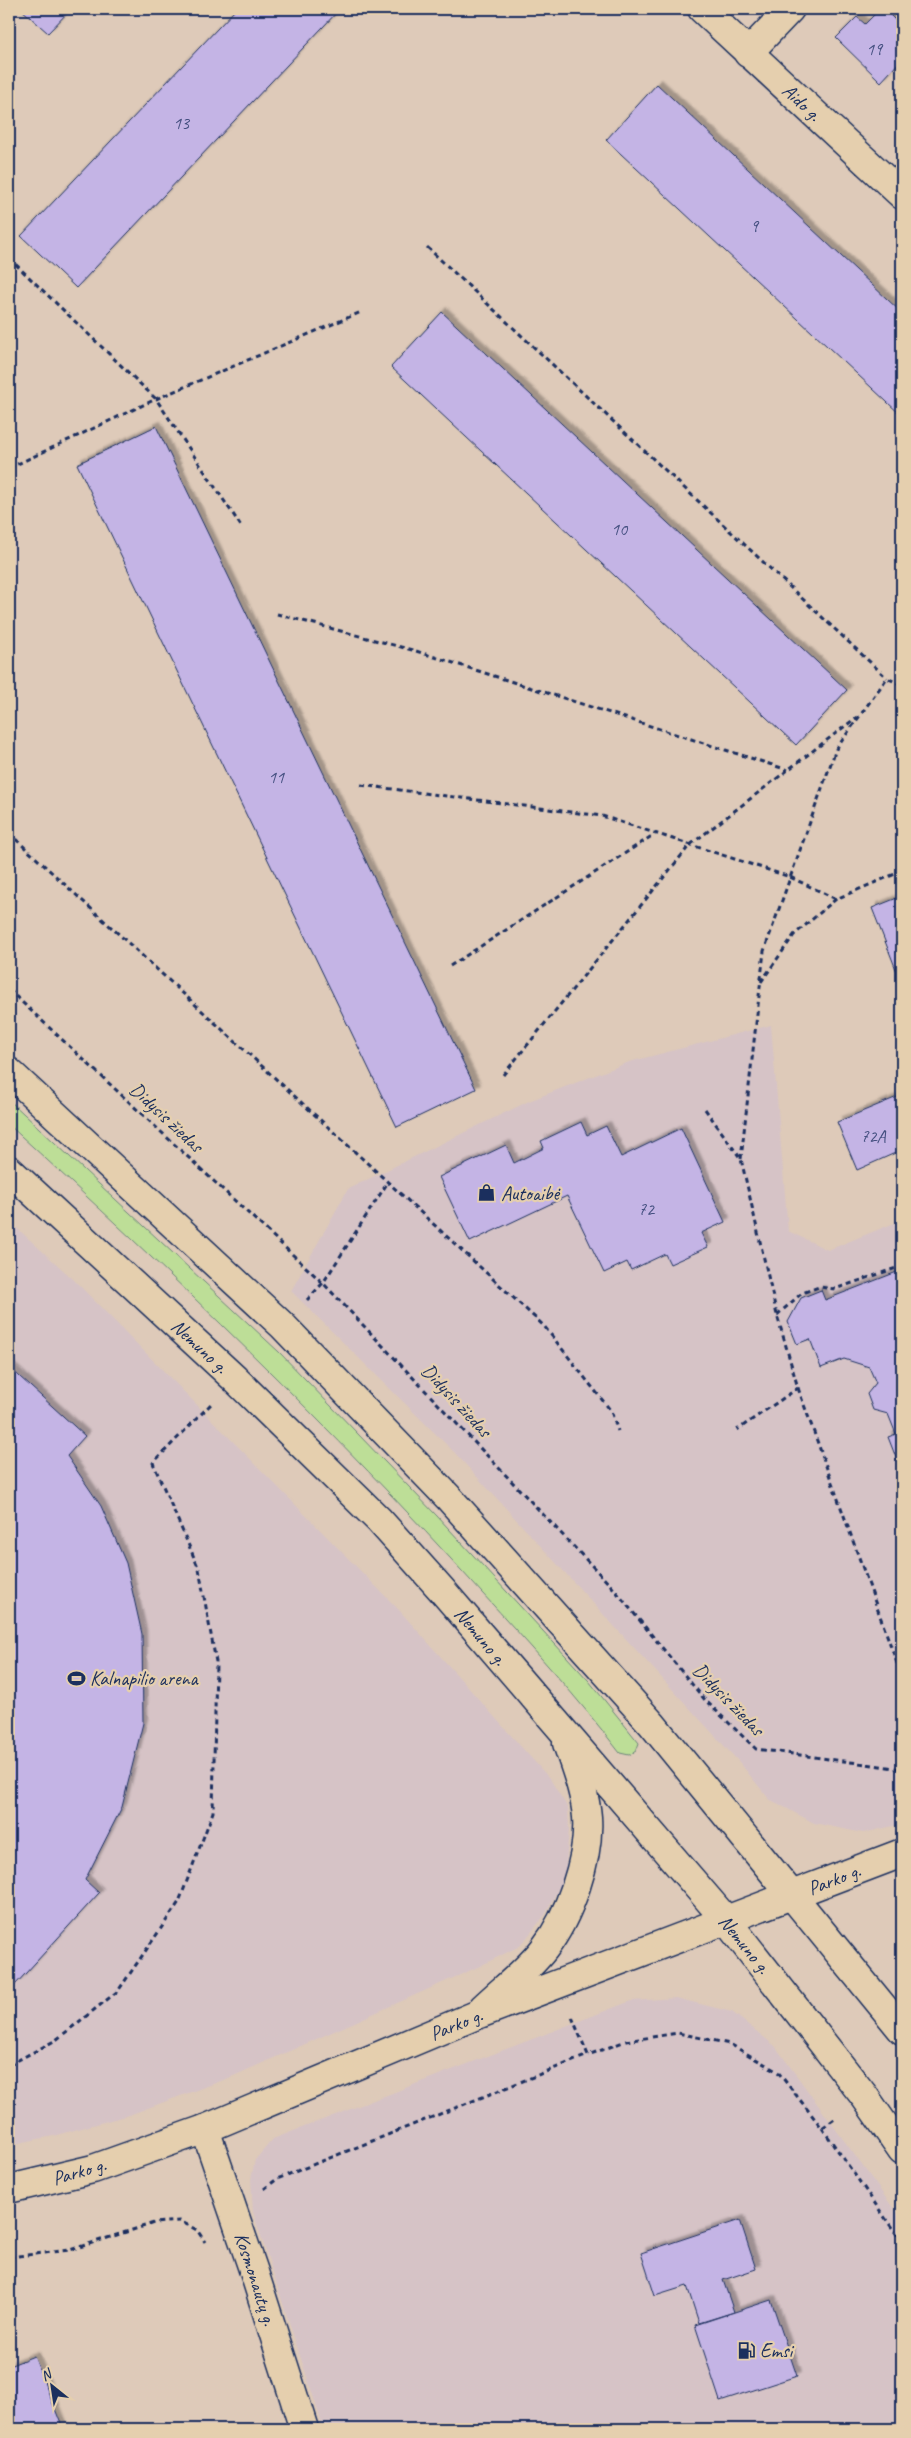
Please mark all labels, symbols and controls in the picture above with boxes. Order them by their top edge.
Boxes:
house number: 19 [866,38,884,60]
street label: Aido g. [777,78,827,127]
house number: 13 [173,112,191,134]
house number: 9 [750,215,760,237]
house number: 10 [611,518,629,540]
house number: 11 [268,766,285,788]
street label: Didysis žiedas [125,1077,210,1159]
house number: 72A [860,1125,887,1147]
place label: Autoaibė [501,1181,562,1206]
shop icon: Autoaibė [477,1183,497,1203]
house number: 72 [638,1198,656,1220]
street label: Nemuno g. [166,1314,234,1379]
street label: Didysis žiedas [416,1358,499,1444]
street label: Nemuno g. [449,1602,512,1671]
street label: Didysis žiedas [688,1658,771,1743]
place label: Kalnapilio arena [90,1666,200,1691]
sports icon: Kalnapilio arena [66,1668,86,1688]
street label: Parko g. [804,1858,864,1901]
street label: Nemuno g. [713,1910,776,1979]
street label: Parko g. [426,2003,486,2046]
street label: Parko g. [49,2152,109,2191]
street label: Kosmonautų g. [229,2229,282,2329]
place label: Emsi [760,2338,795,2363]
fuel station icon: Emsi [736,2340,756,2360]
north arrow [28,2360,78,2410]
text: N [38,2364,56,2385]

